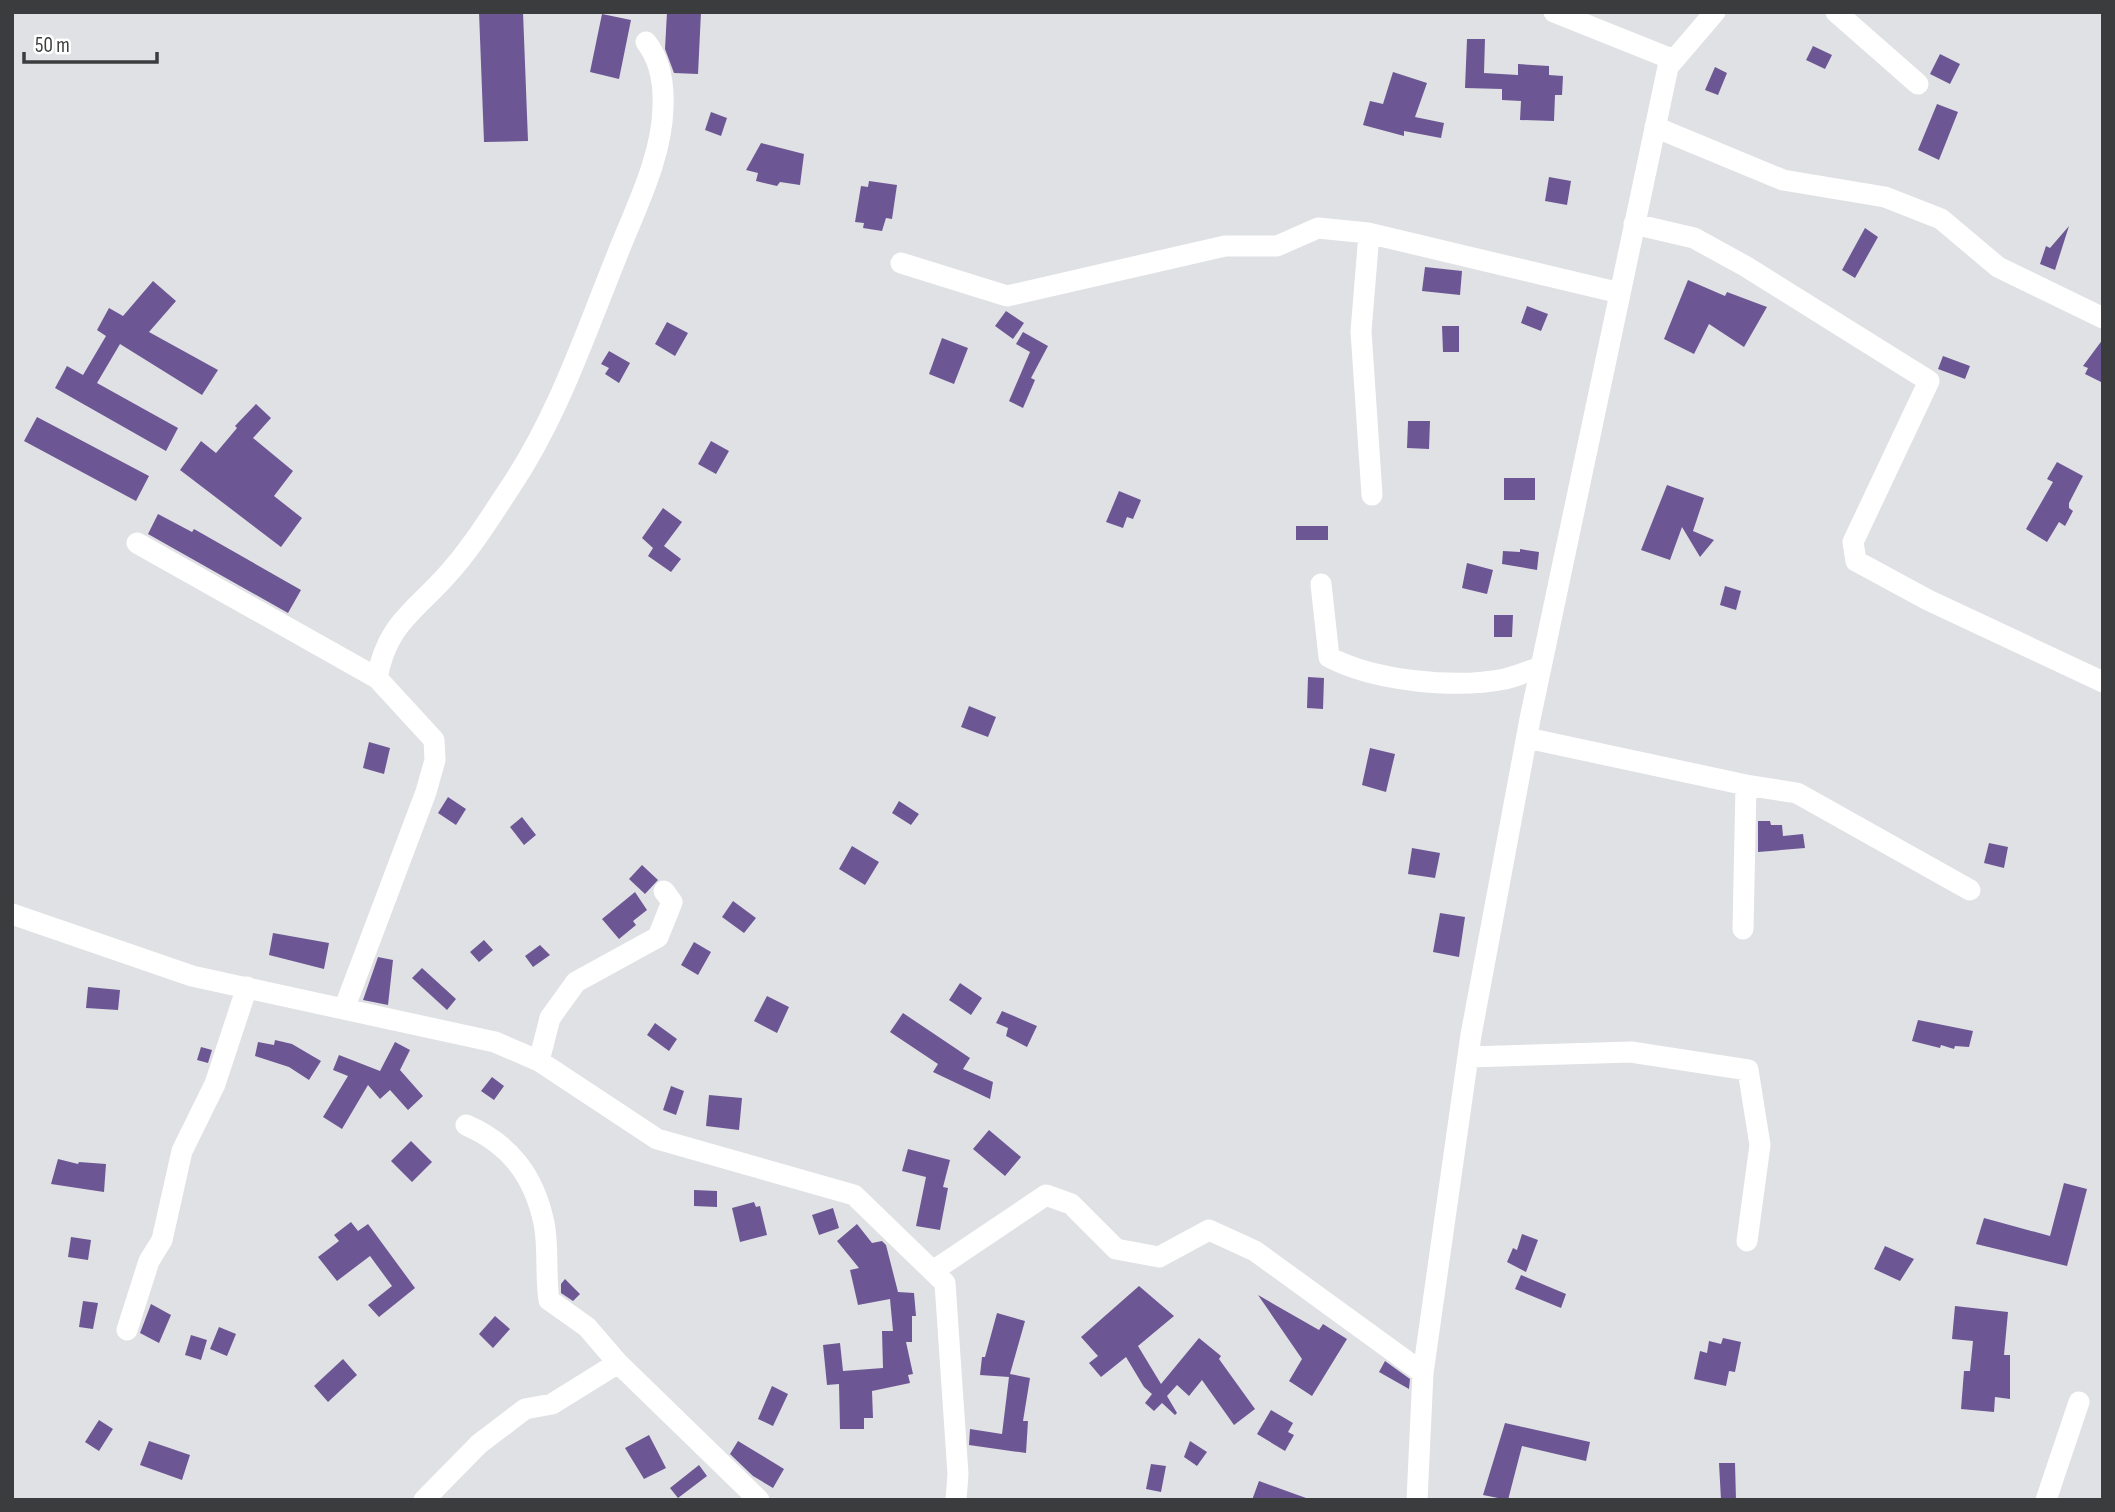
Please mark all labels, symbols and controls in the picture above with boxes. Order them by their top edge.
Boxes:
scale bar [24,21,158,65]
text: 50 m [35,33,70,58]

